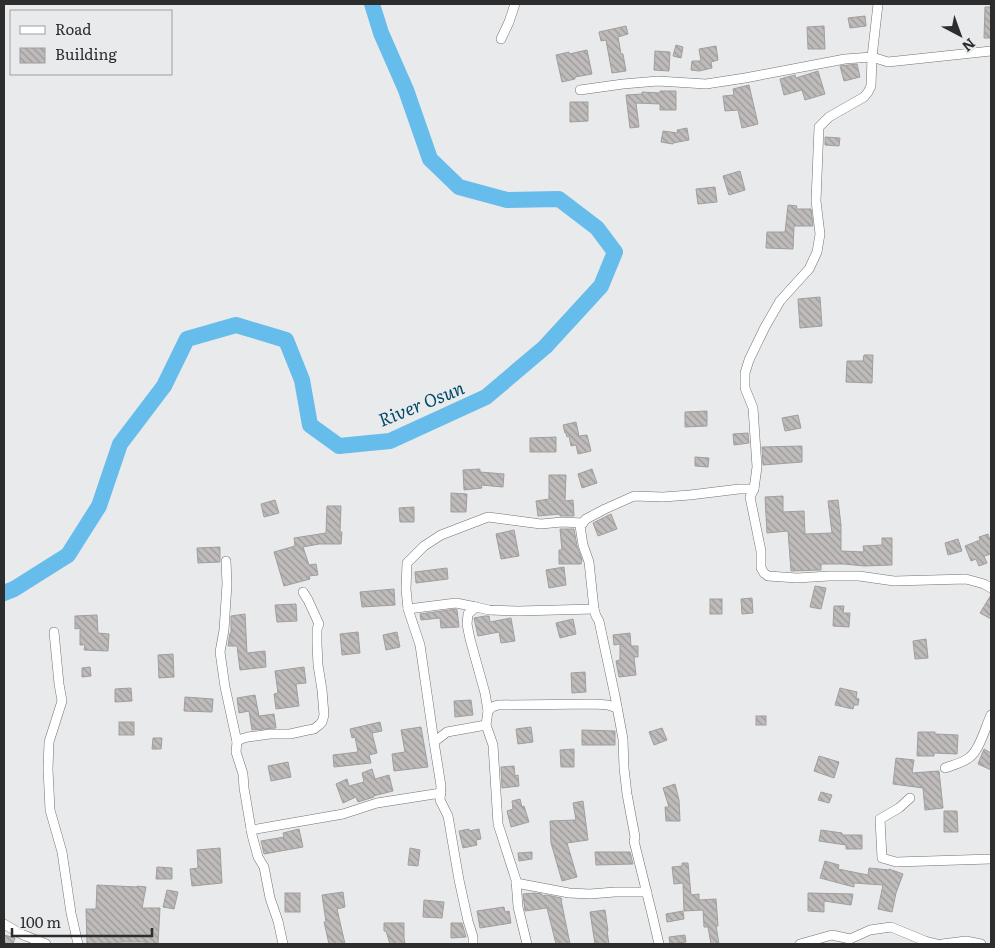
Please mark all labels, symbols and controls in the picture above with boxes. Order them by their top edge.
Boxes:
legend [10,10,172,75]
north arrow [935,10,985,60]
text: Road [55,17,91,40]
text: N [958,34,980,57]
text: Building [55,42,117,65]
water label: River Osun [374,373,468,432]
scale bar [12,906,152,938]
text: 100 m [20,910,61,933]

